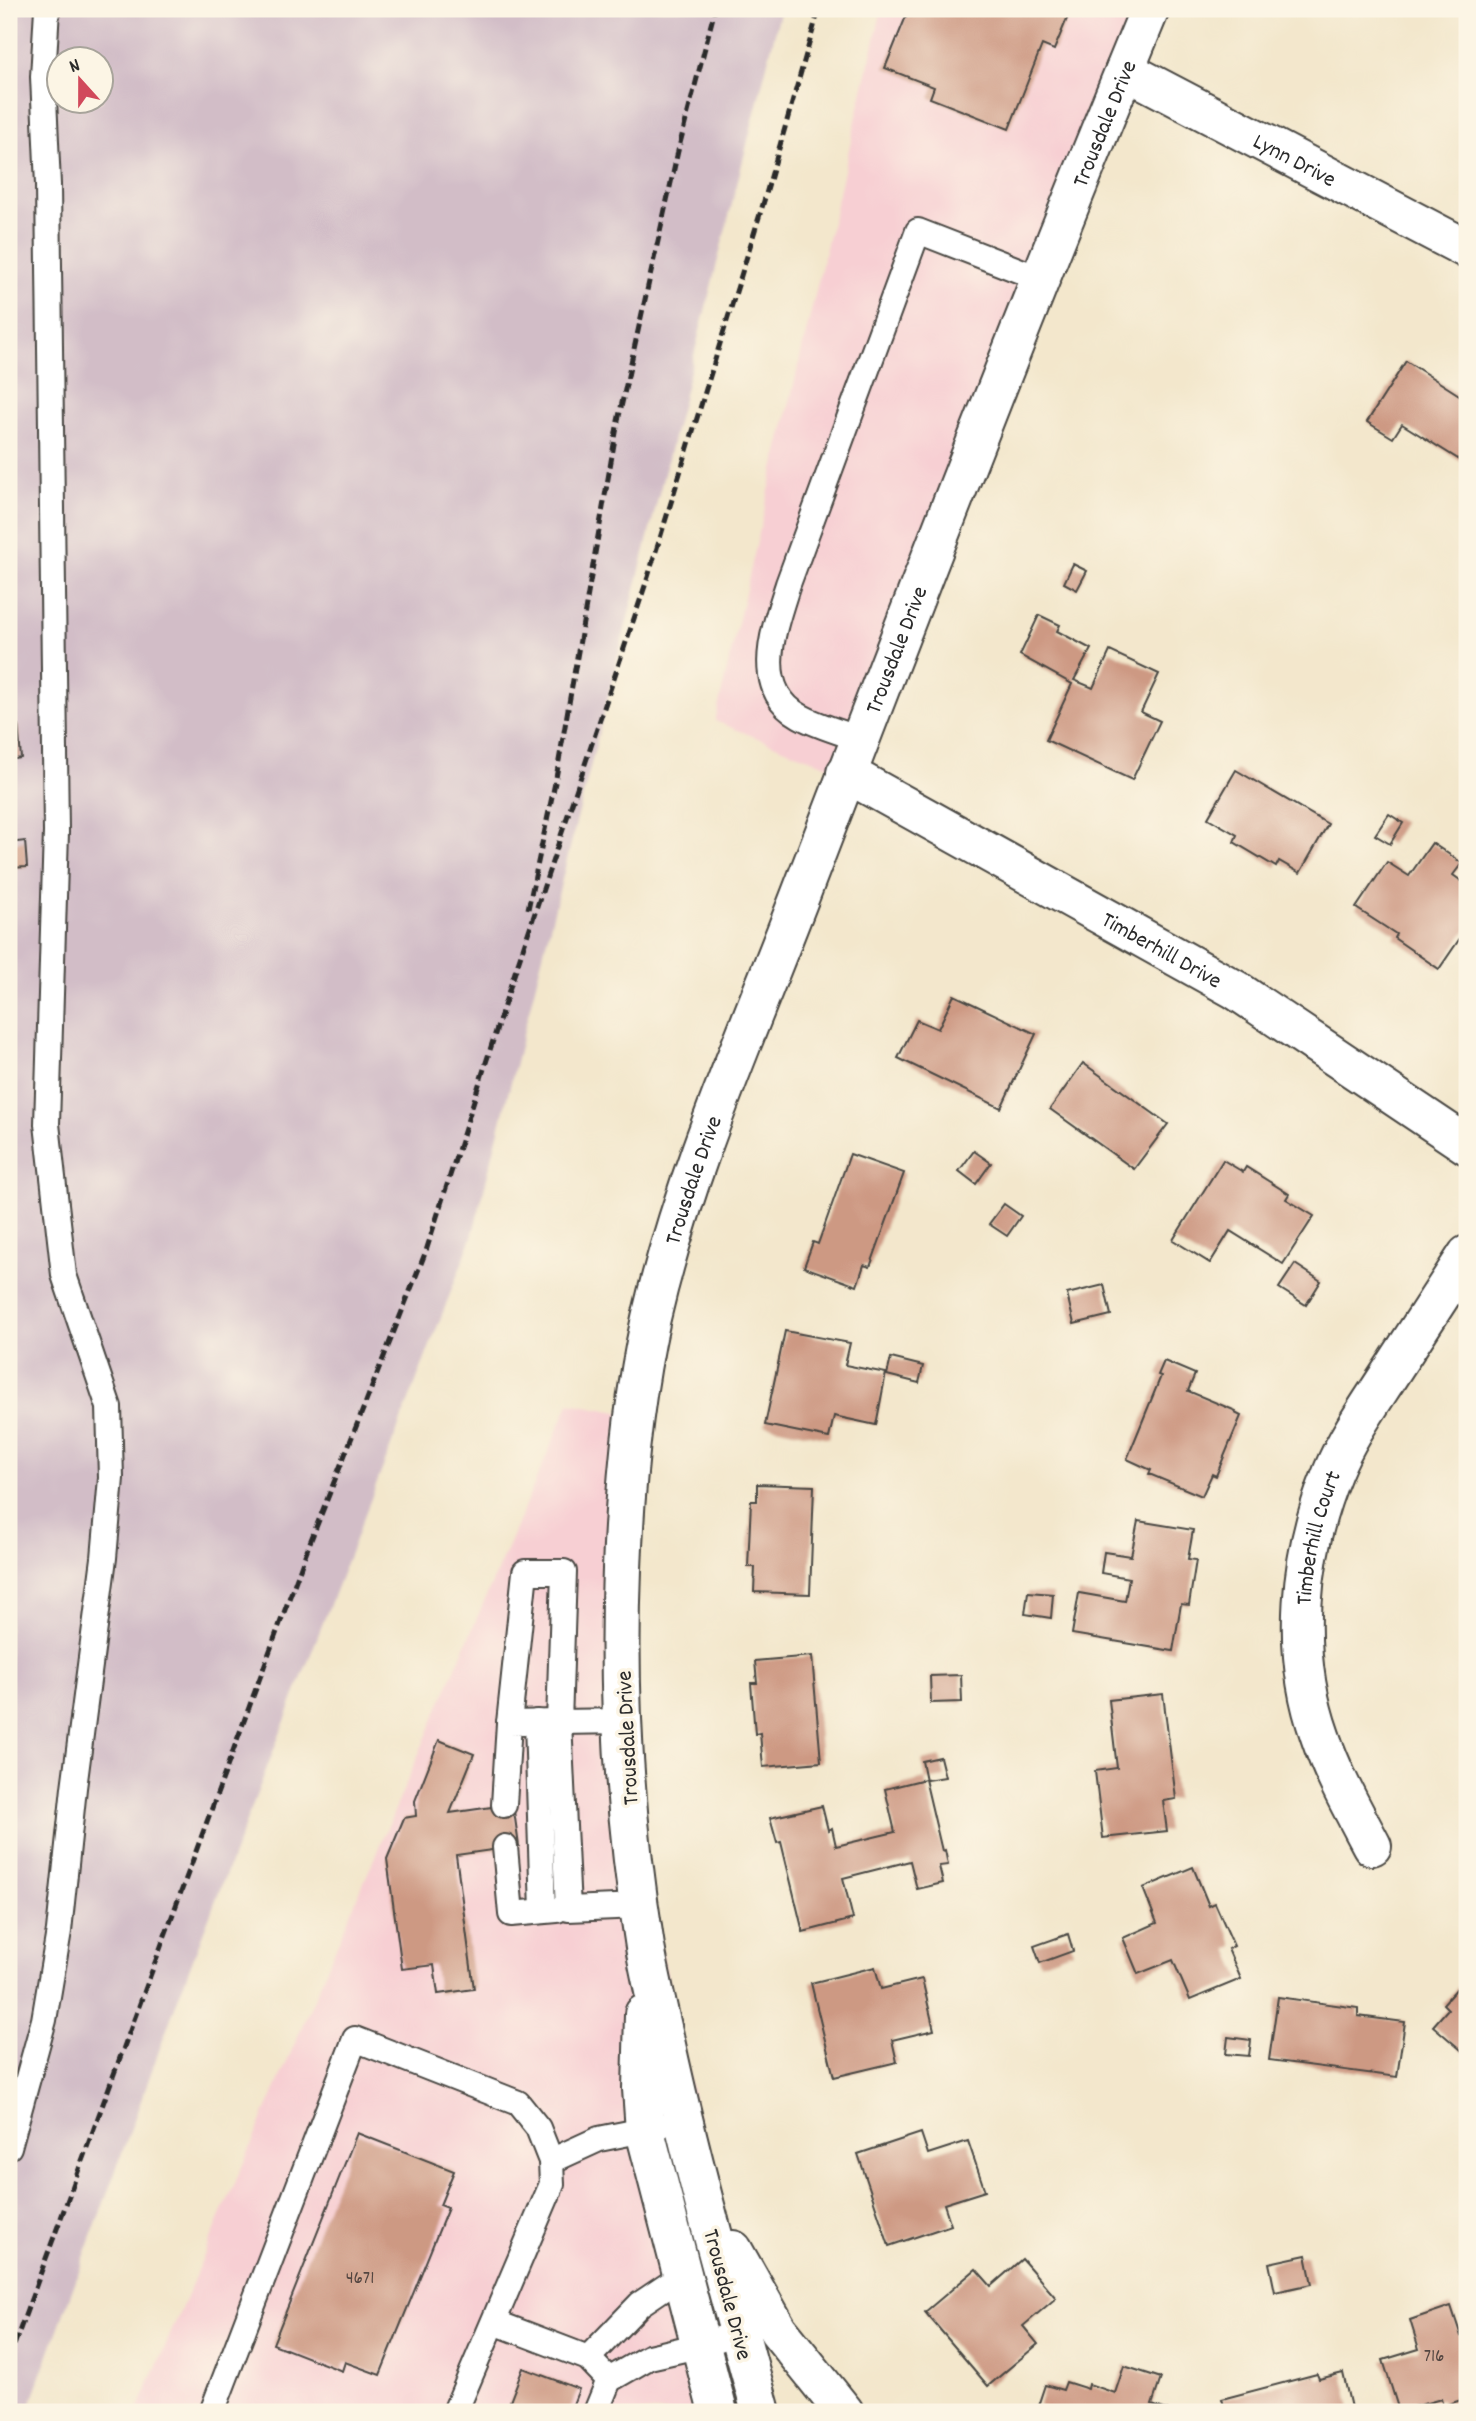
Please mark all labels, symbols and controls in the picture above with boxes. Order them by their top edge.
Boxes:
north arrow [46,46,116,116]
text: N [66,53,84,82]
street label: Trousdale Drive [1066,56,1147,193]
street label: Lynn Drive [1246,127,1341,198]
street label: Trousdale Drive [859,582,938,719]
street label: Timberhill Drive [1094,905,1227,999]
street label: Trousdale Drive [658,1112,732,1249]
street label: Timberhill Court [1289,1466,1351,1606]
street label: Trousdale Drive [610,1670,649,1806]
street label: Trousdale Drive [692,2226,759,2364]
house number: 4671 [346,2266,374,2293]
house number: 716 [1424,2344,1444,2371]

